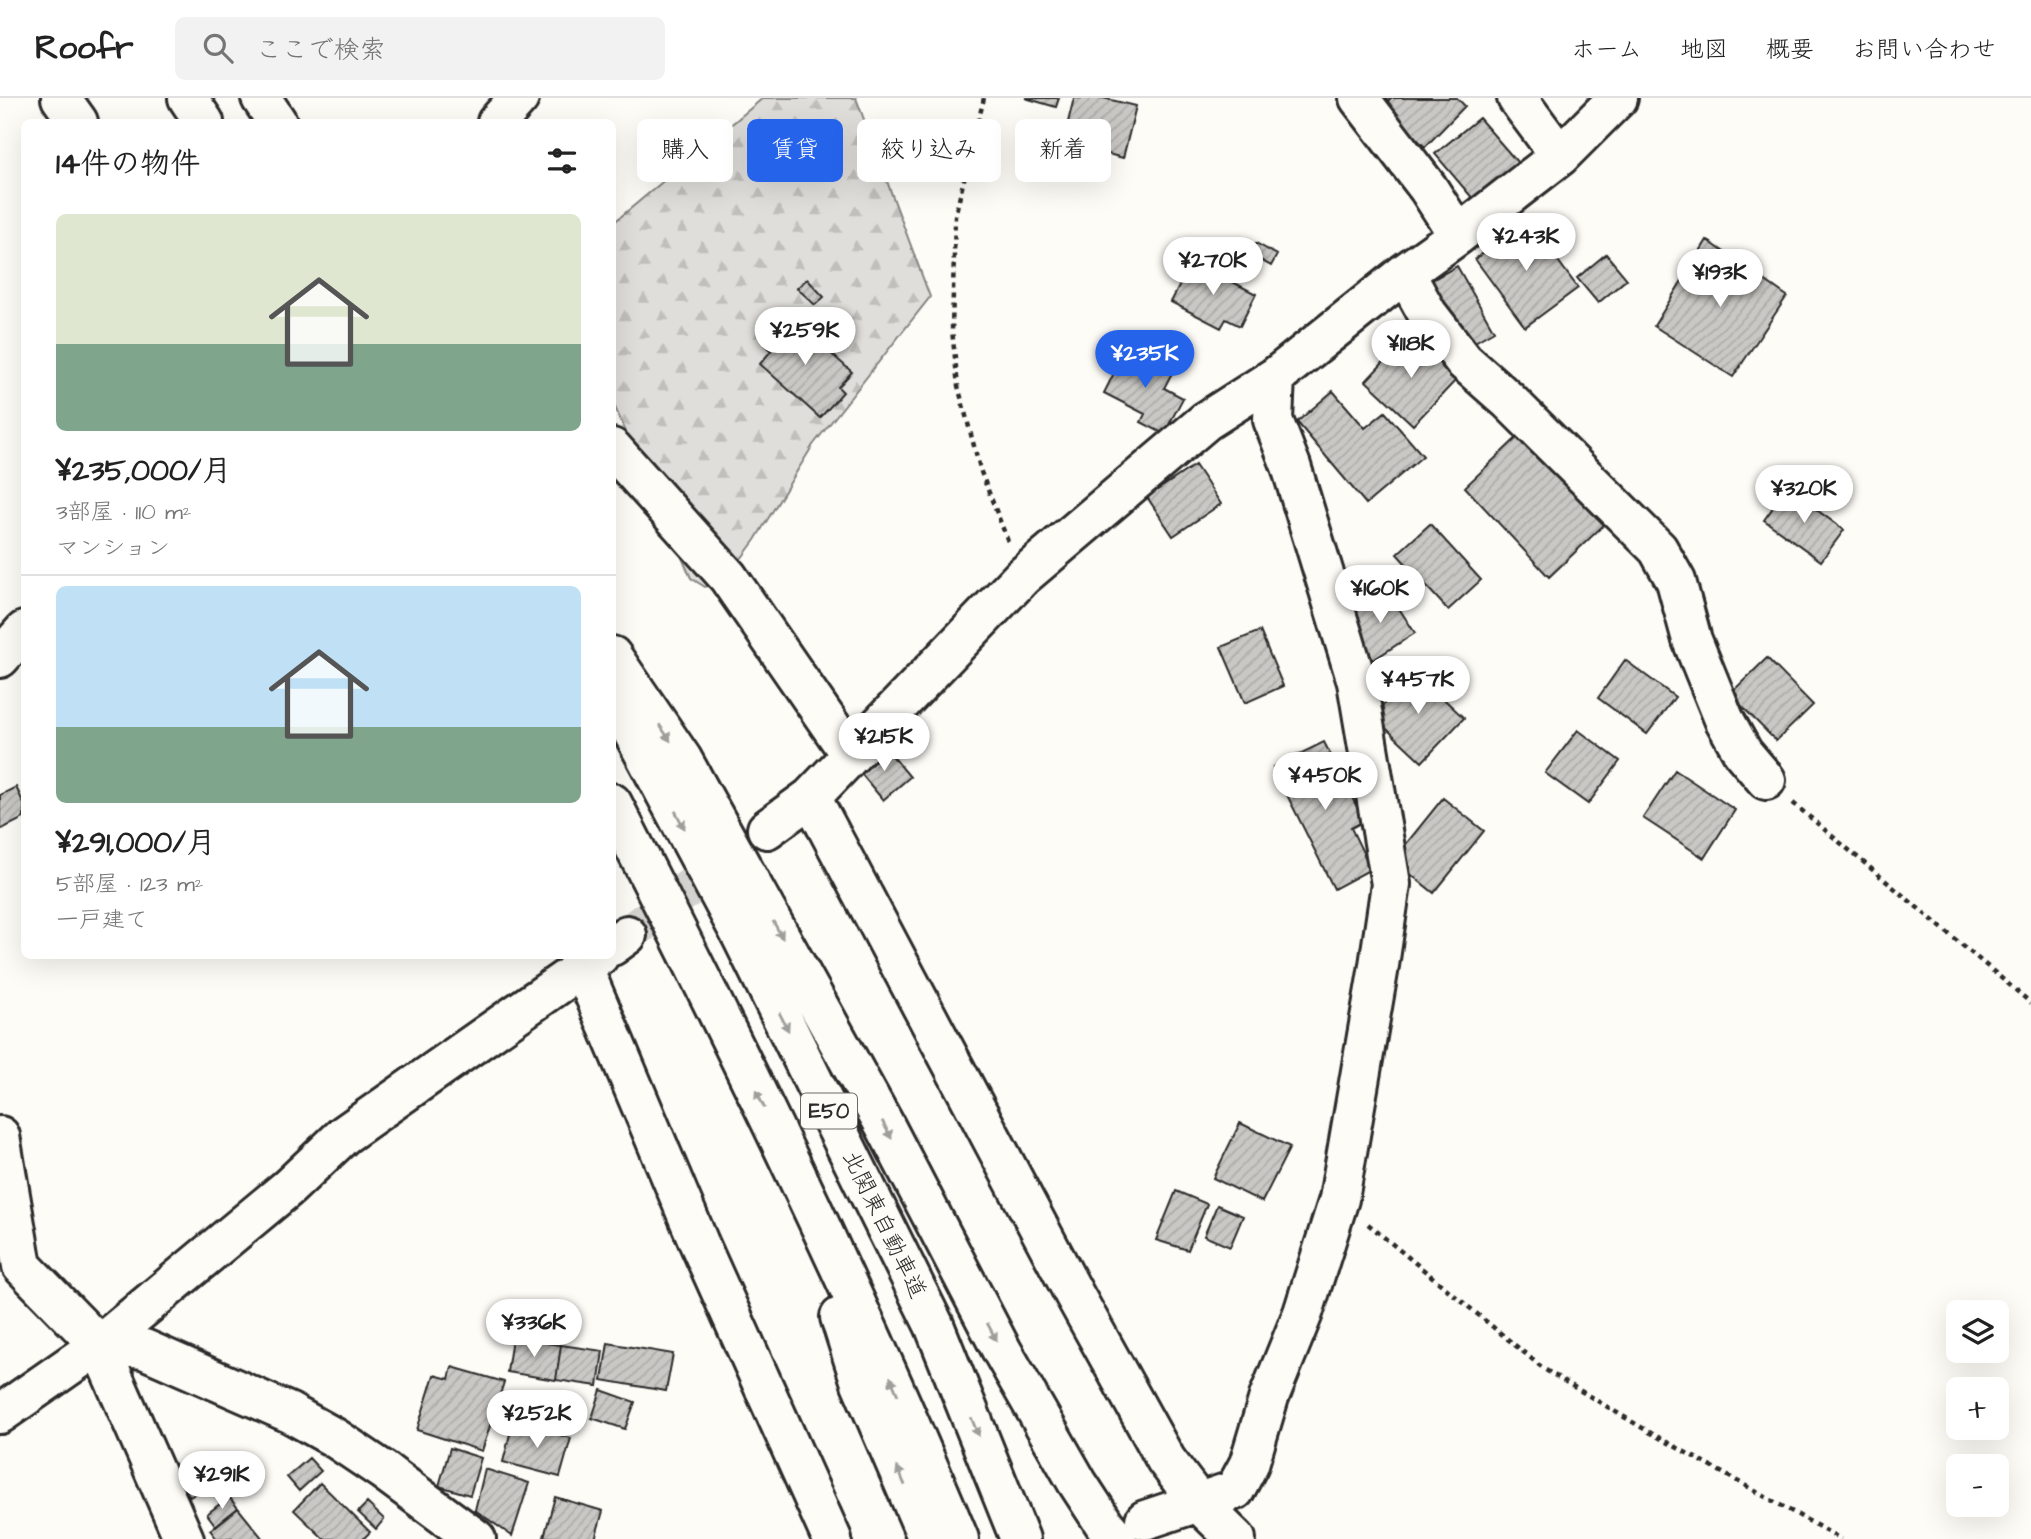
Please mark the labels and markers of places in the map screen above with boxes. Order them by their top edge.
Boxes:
pin: ¥243K [1477,214,1575,273]
pin: ¥270K [1164,238,1262,297]
pin: ¥193K [1671,250,1769,309]
pin: ¥259K [756,308,854,367]
pin: ¥118K [1362,320,1460,380]
pin: ¥235K [1096,330,1194,390]
pin: ¥320K [1755,466,1853,525]
pin: ¥160K [1331,566,1429,625]
pin: ¥457K [1369,656,1467,716]
pin: ¥215K [835,714,933,773]
pin: ¥450K [1276,752,1374,812]
pin: ¥336K [485,1300,583,1359]
pin: ¥252K [488,1390,586,1450]
pin: ¥291K [173,1452,271,1511]

